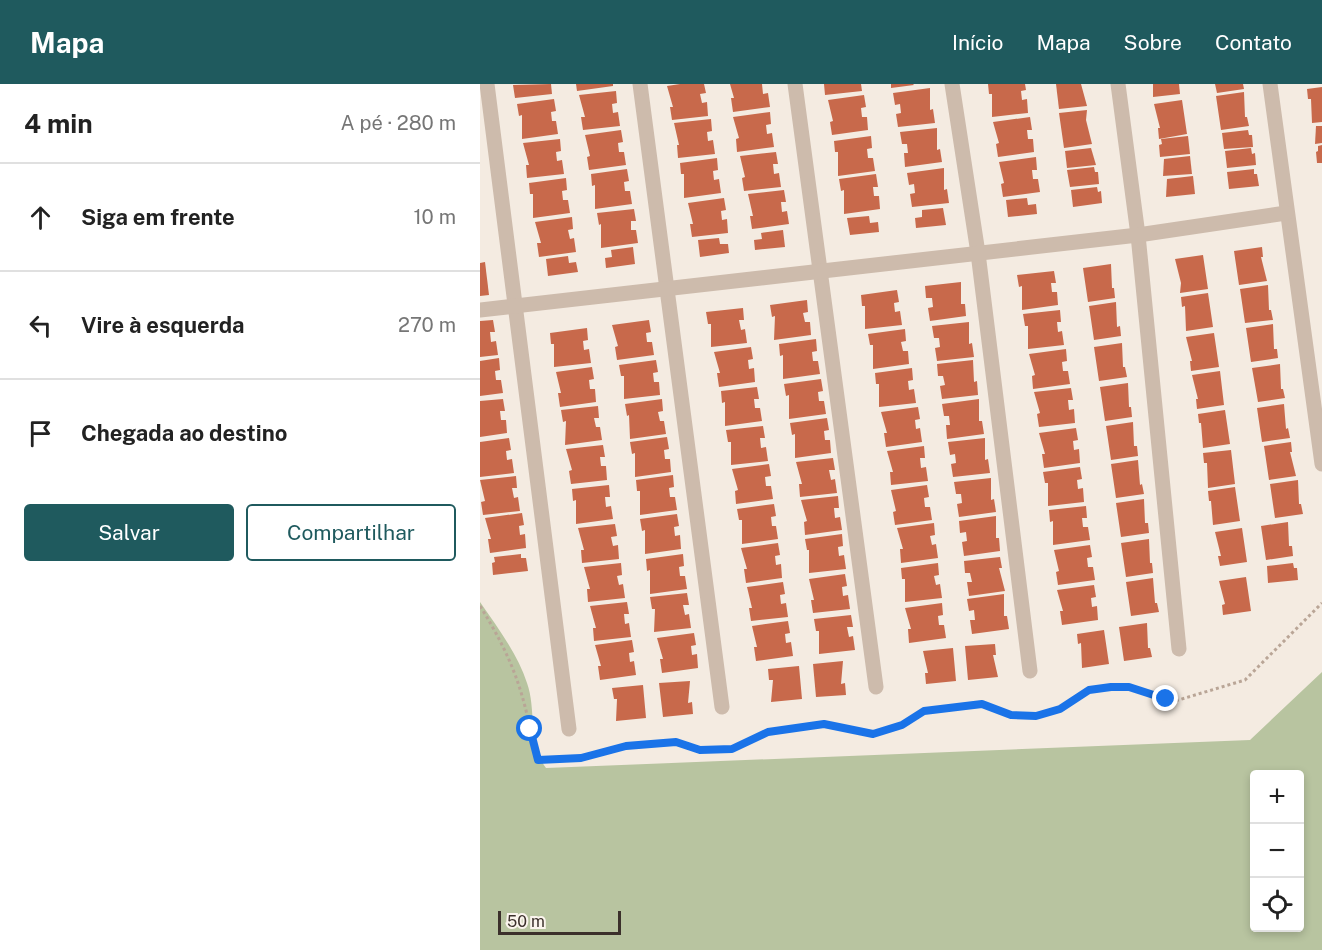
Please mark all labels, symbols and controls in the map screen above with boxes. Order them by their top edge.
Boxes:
text: Mapa [30,26,104,59]
text: Início [952,30,1003,55]
text: Mapa [1036,30,1091,55]
text: Sobre [1124,30,1182,55]
text: Contato [1215,30,1292,55]
text: 4 min [24,108,93,139]
text: A pé · 280 m [341,111,456,135]
icon: ahead [24,201,57,234]
text: Siga em frente [81,204,235,230]
text: 10 m [413,205,456,229]
icon: left [24,309,57,342]
text: Vire à esquerda [81,312,245,338]
text: 270 m [398,313,456,337]
icon: arrive [24,417,57,450]
text: Chegada ao destino [81,420,287,446]
button: Salvar [24,504,234,561]
button: Compartilhar [246,504,456,561]
route end [1152,685,1178,711]
route start [516,715,542,741]
map controls [1250,770,1304,932]
button: + [1250,770,1304,824]
button: − [1250,824,1304,878]
button: locate [1250,878,1304,932]
scale bar [498,908,621,936]
text: 50 m [507,912,545,931]

